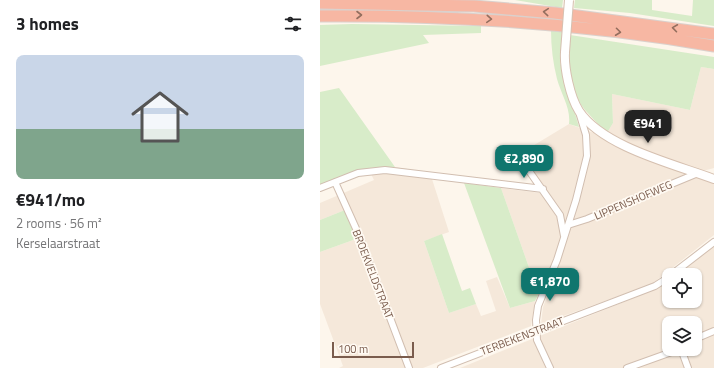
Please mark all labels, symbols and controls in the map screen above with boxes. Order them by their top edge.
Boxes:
one-way arrow [543,8,549,17]
text: 3 homes [16,11,79,37]
one-way arrow [356,11,362,19]
icon: filters [282,13,304,35]
one-way arrow [486,15,492,24]
one-way arrow [672,24,679,33]
one-way arrow [615,27,621,36]
icon: home [124,81,196,153]
pin: €941 [624,110,672,144]
text: €941 [633,113,663,133]
pin: €2,890 [491,145,557,179]
text: €2,890 [504,148,544,168]
street label: LIPPENSHOFWEG [591,176,675,224]
text: €941/mo [16,187,85,213]
text: 2 rooms · 56 m² [16,213,102,233]
street label: BROEKVELDSTRAAT [349,227,398,321]
text: Kerselaarstraat [16,233,100,253]
pin: €1,870 [517,268,583,302]
map controls [662,268,702,356]
button: locate [662,268,702,308]
text: €1,870 [530,271,570,291]
street label: TERBEKENSTRAAT [478,313,566,359]
button: layers [662,316,702,356]
scale bar [332,340,414,359]
text: 100 m [338,341,368,357]

